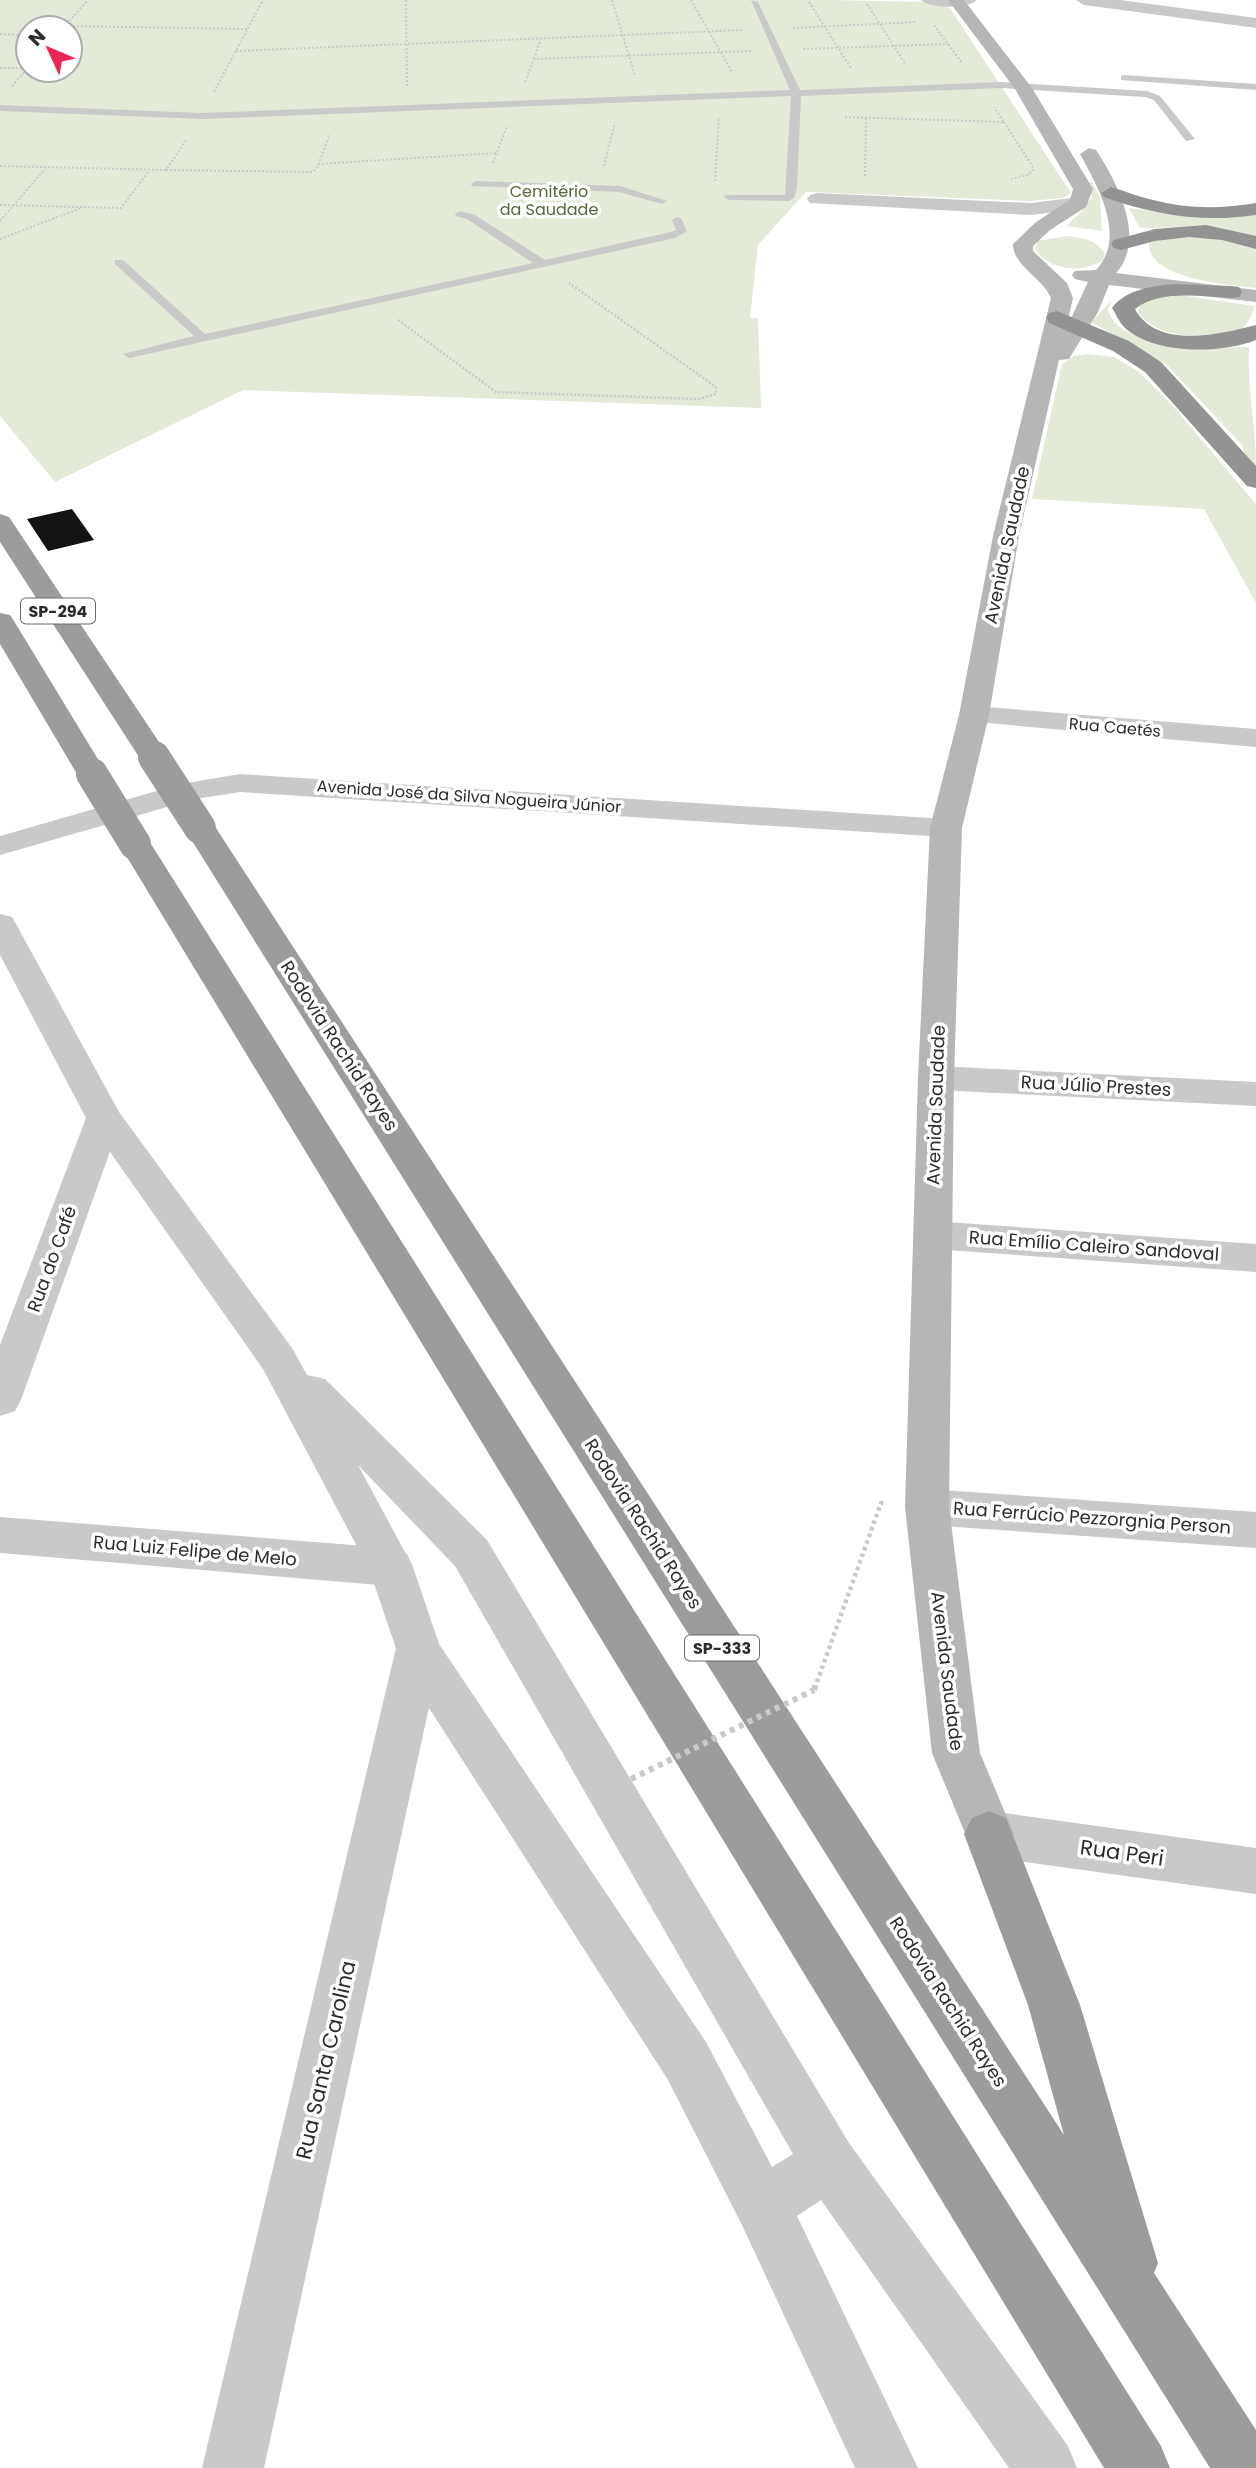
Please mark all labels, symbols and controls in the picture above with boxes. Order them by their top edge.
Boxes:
north arrow [14,14,84,84]
text: N [22,23,52,52]
park label: Cemitério da Saudade [500,180,598,221]
street label: Avenida Saudade [978,464,1035,626]
road number: SP-294 [21,598,95,624]
street label: Rua Caetés [1068,712,1162,743]
street label: Avenida José da Silva Nogueira Júnior [316,774,622,819]
street label: Rodovia Rachid Rayes [275,956,404,1136]
street label: Avenida Saudade [920,1024,951,1186]
street label: Rua Júlio Prestes [1020,1069,1172,1102]
street label: Rua do Café [21,1202,82,1315]
street label: Rua Emílio Caleiro Sandoval [968,1224,1220,1267]
street label: Rodovia Rachid Rayes [579,1434,708,1614]
street label: Rua Ferrúcio Pezzorgnia Person [952,1495,1232,1540]
street label: Rua Luiz Felipe de Melo [92,1529,298,1572]
street label: Avenida Saudade [925,1590,970,1752]
road number: SP-333 [685,1636,759,1660]
street label: Rua Peri [1078,1832,1166,1873]
street label: Rodovia Rachid Rayes [884,1912,1013,2092]
street label: Rua Santa Carolina [289,1958,362,2162]

